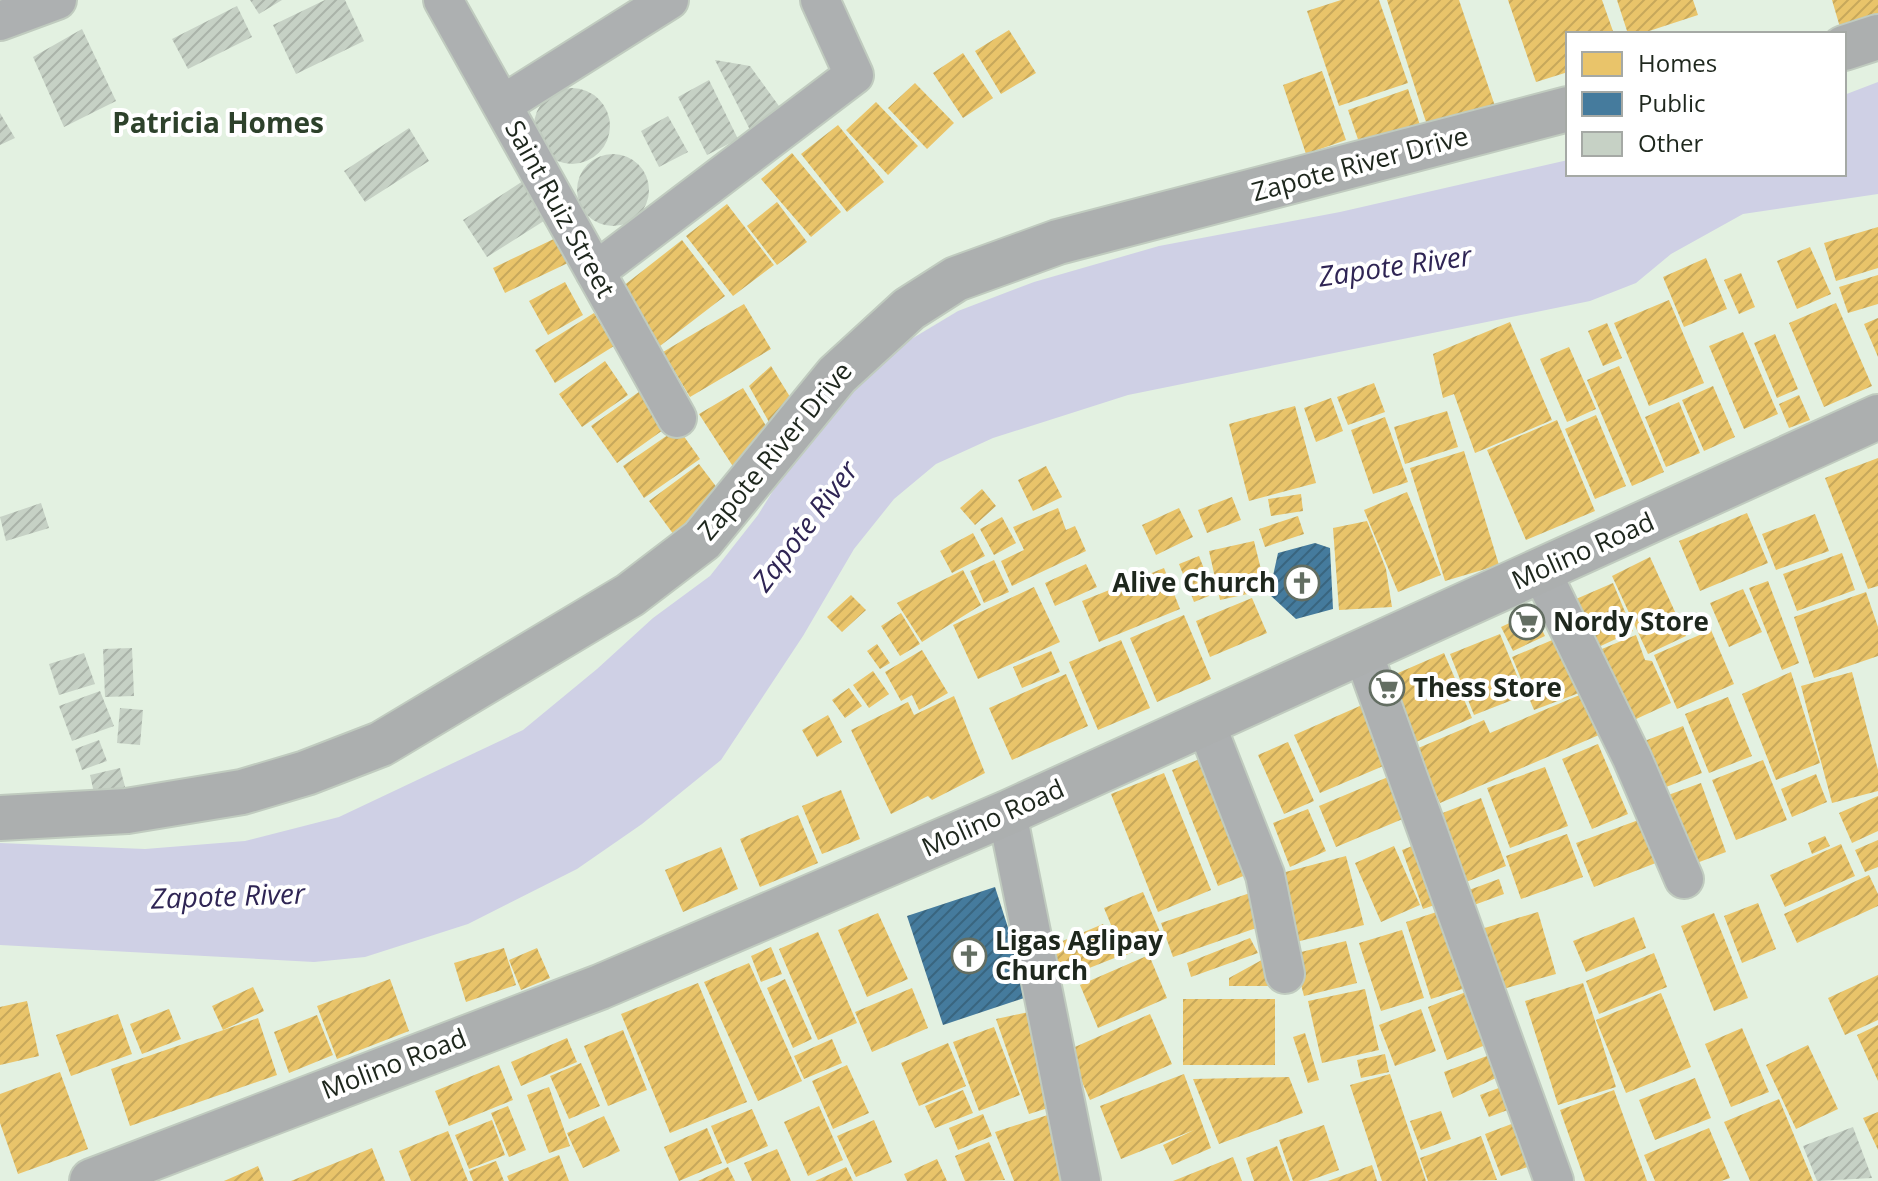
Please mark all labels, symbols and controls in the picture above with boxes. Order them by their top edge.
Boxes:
legend [1566,32,1846,176]
text: Homes [1638,46,1717,79]
text: Public [1638,86,1705,119]
district label: Patricia Homes [112,103,324,141]
street label: Saint Ruiz Street [497,113,624,304]
street label: Zapote River Drive [1248,117,1472,209]
text: Other [1638,126,1703,159]
water label: Zapote River [1315,235,1475,295]
street label: Zapote River Drive [691,356,859,546]
water label: Zapote River [745,454,865,598]
street label: Molino Road [1506,503,1660,598]
place label: Alive Church [1112,564,1276,600]
church icon: Alive Church [1283,564,1321,602]
supermarket icon: Nordy Store [1508,603,1546,641]
place label: Nordy Store [1553,603,1709,639]
supermarket icon: Thess Store [1368,669,1406,707]
place label: Thess Store [1413,669,1562,705]
street label: Molino Road [916,770,1070,865]
water label: Zapote River [149,873,307,917]
place label: Ligas Aglipay Church [995,922,1163,988]
church icon: Ligas Aglipay Church [950,937,988,975]
street label: Molino Road [316,1019,471,1107]

